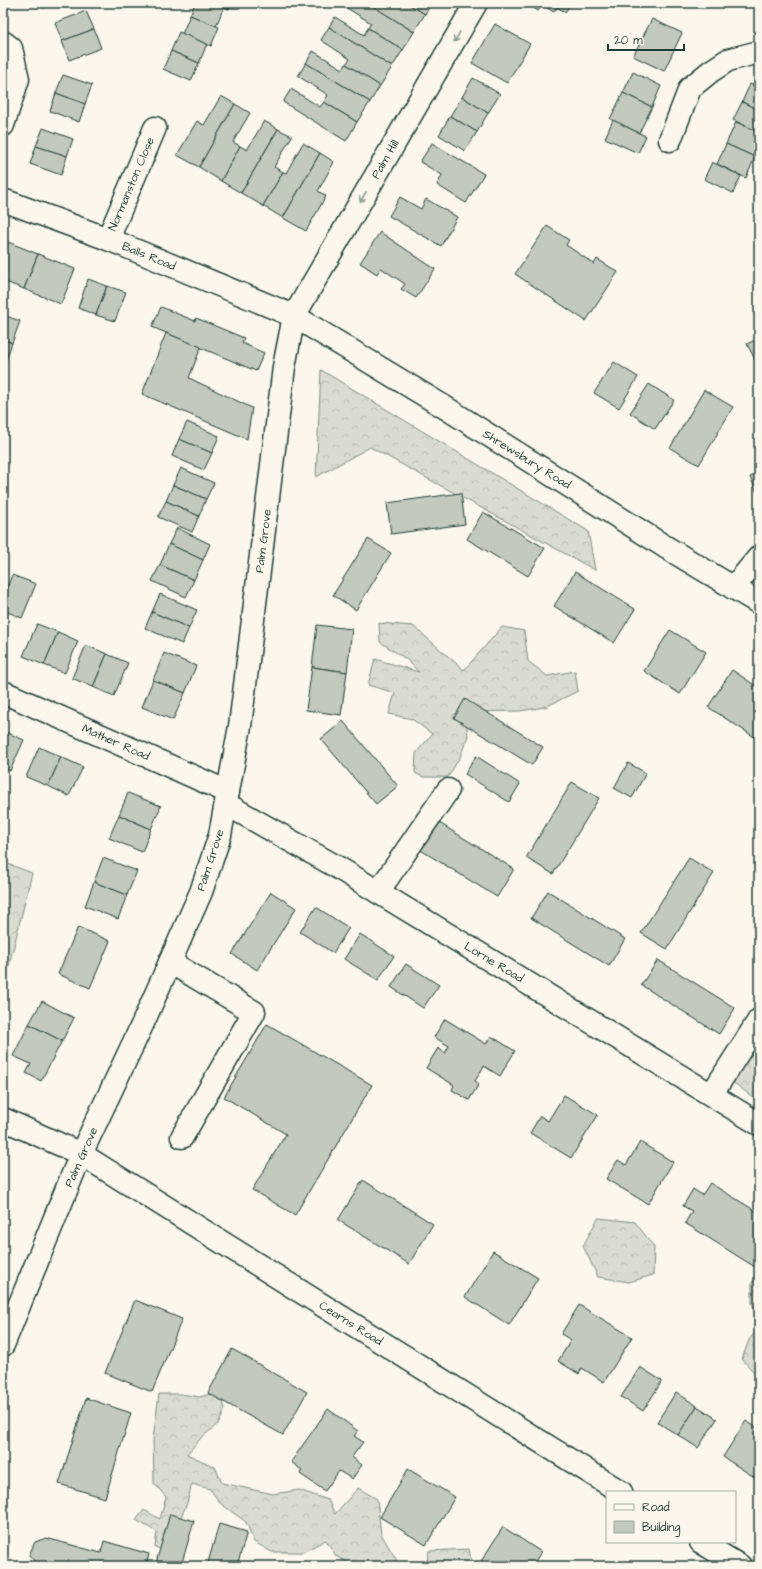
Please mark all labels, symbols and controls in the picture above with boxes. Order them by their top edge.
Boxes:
scale bar [608,26,684,52]
one-way arrow [452,31,460,43]
text: 20 m [614,32,643,49]
street label: Normanston Close [104,134,159,234]
street label: Palm Hill [367,136,404,182]
one-way arrow [358,191,366,203]
street label: Balls Road [119,238,178,275]
street label: Shrewsbury Road [479,425,574,494]
street label: Palm Grove [251,508,276,574]
street label: Mather Road [79,720,152,765]
street label: Palm Grove [192,827,229,893]
street label: Lorne Road [461,938,527,987]
street label: Palm Grove [61,1124,102,1190]
street label: Cearns Road [316,1297,386,1350]
legend [606,1491,736,1543]
text: Road [642,1499,670,1516]
text: Building [642,1519,680,1537]

